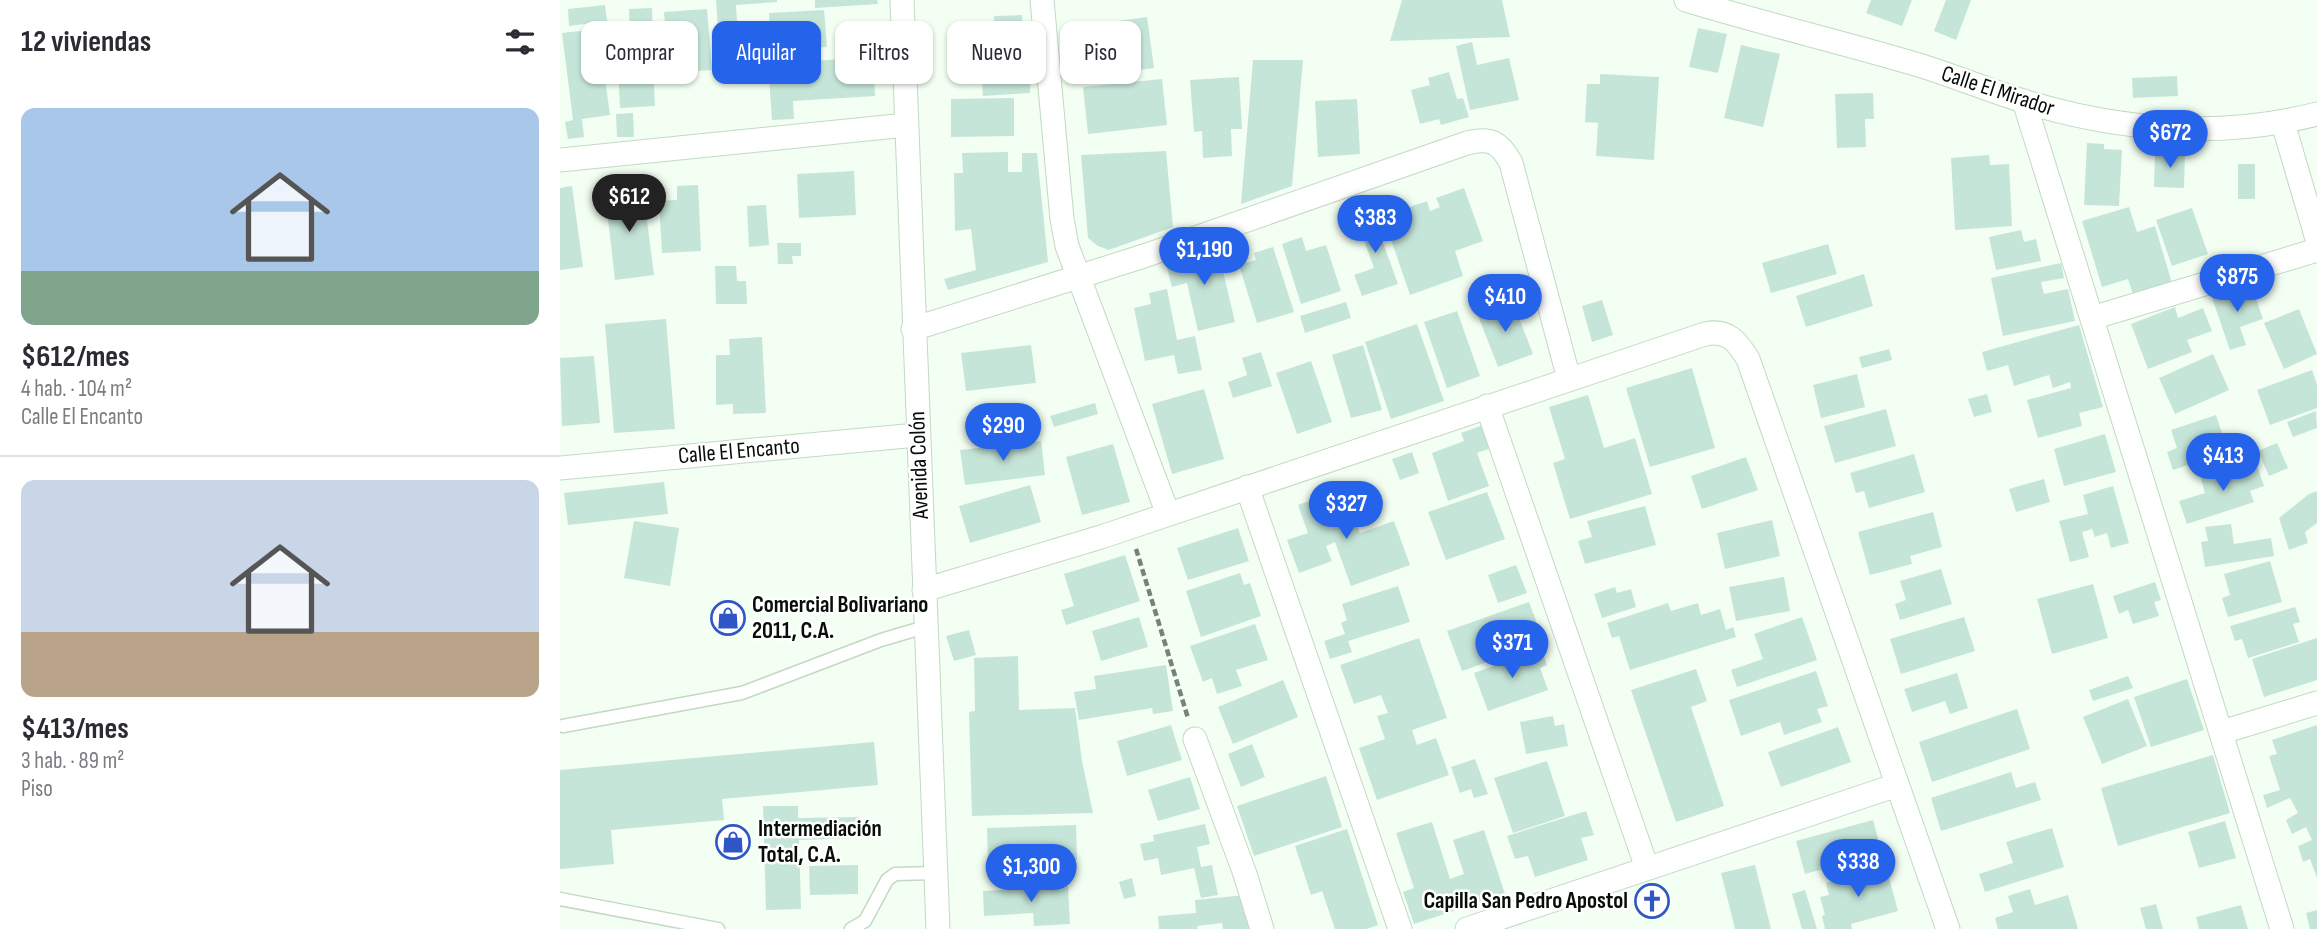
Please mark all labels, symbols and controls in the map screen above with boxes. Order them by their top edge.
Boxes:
chip: Comprar [581,21,698,84]
chip: Alquilar [712,21,821,84]
chip: Filtros [835,21,933,84]
chip: Nuevo [947,21,1046,84]
chip: Piso [1060,21,1141,84]
icon: filters [501,23,539,61]
text: 12 viviendas [21,24,151,60]
street label: Calle El Mirador [1938,60,2058,123]
pin: $672 [2129,110,2211,170]
text: $672 [2149,119,2191,147]
icon: home [217,154,343,280]
pin: $612 [588,174,670,234]
text: $612 [608,183,650,211]
pin: $383 [1334,196,1416,255]
text: $383 [1353,204,1397,232]
pin: $1,190 [1147,228,1261,287]
text: $1,190 [1175,236,1233,264]
pin: $875 [2196,254,2278,314]
text: $875 [2216,263,2258,291]
pin: $410 [1464,274,1546,334]
text: $410 [1484,283,1526,311]
text: $612/mes [21,339,130,375]
text: 4 hab. · 104 m² [21,375,132,403]
text: Calle El Encanto [21,403,143,431]
pin: $290 [962,404,1044,463]
street label: Avenida Colón [903,411,935,520]
text: $290 [981,412,1025,440]
street label: Calle El Encanto [677,432,801,470]
pin: $413 [2182,434,2264,493]
text: $413 [2202,442,2244,470]
pin: $327 [1305,482,1387,541]
text: $327 [1325,490,1367,518]
icon: home [217,526,343,652]
place label: Comercial Bolivariano 2011, C.A. [752,591,928,645]
shop icon: Comercial Bolivariano 2011, C.A. [709,599,747,637]
pin: $371 [1471,620,1553,680]
text: $371 [1491,629,1533,657]
text: $413/mes [21,711,129,747]
text: 3 hab. · 89 m² [21,747,124,775]
text: Piso [21,775,53,803]
place label: Intermediación Total, C.A. [758,815,882,869]
shop icon: Intermediación Total, C.A. [714,823,752,861]
pin: $338 [1817,839,1899,899]
pin: $1,300 [974,844,1088,904]
text: $338 [1836,848,1880,876]
text: $1,300 [1002,853,1060,881]
church icon: Capilla San Pedro Apostol [1633,882,1671,920]
place label: Capilla San Pedro Apostol [1423,887,1628,915]

